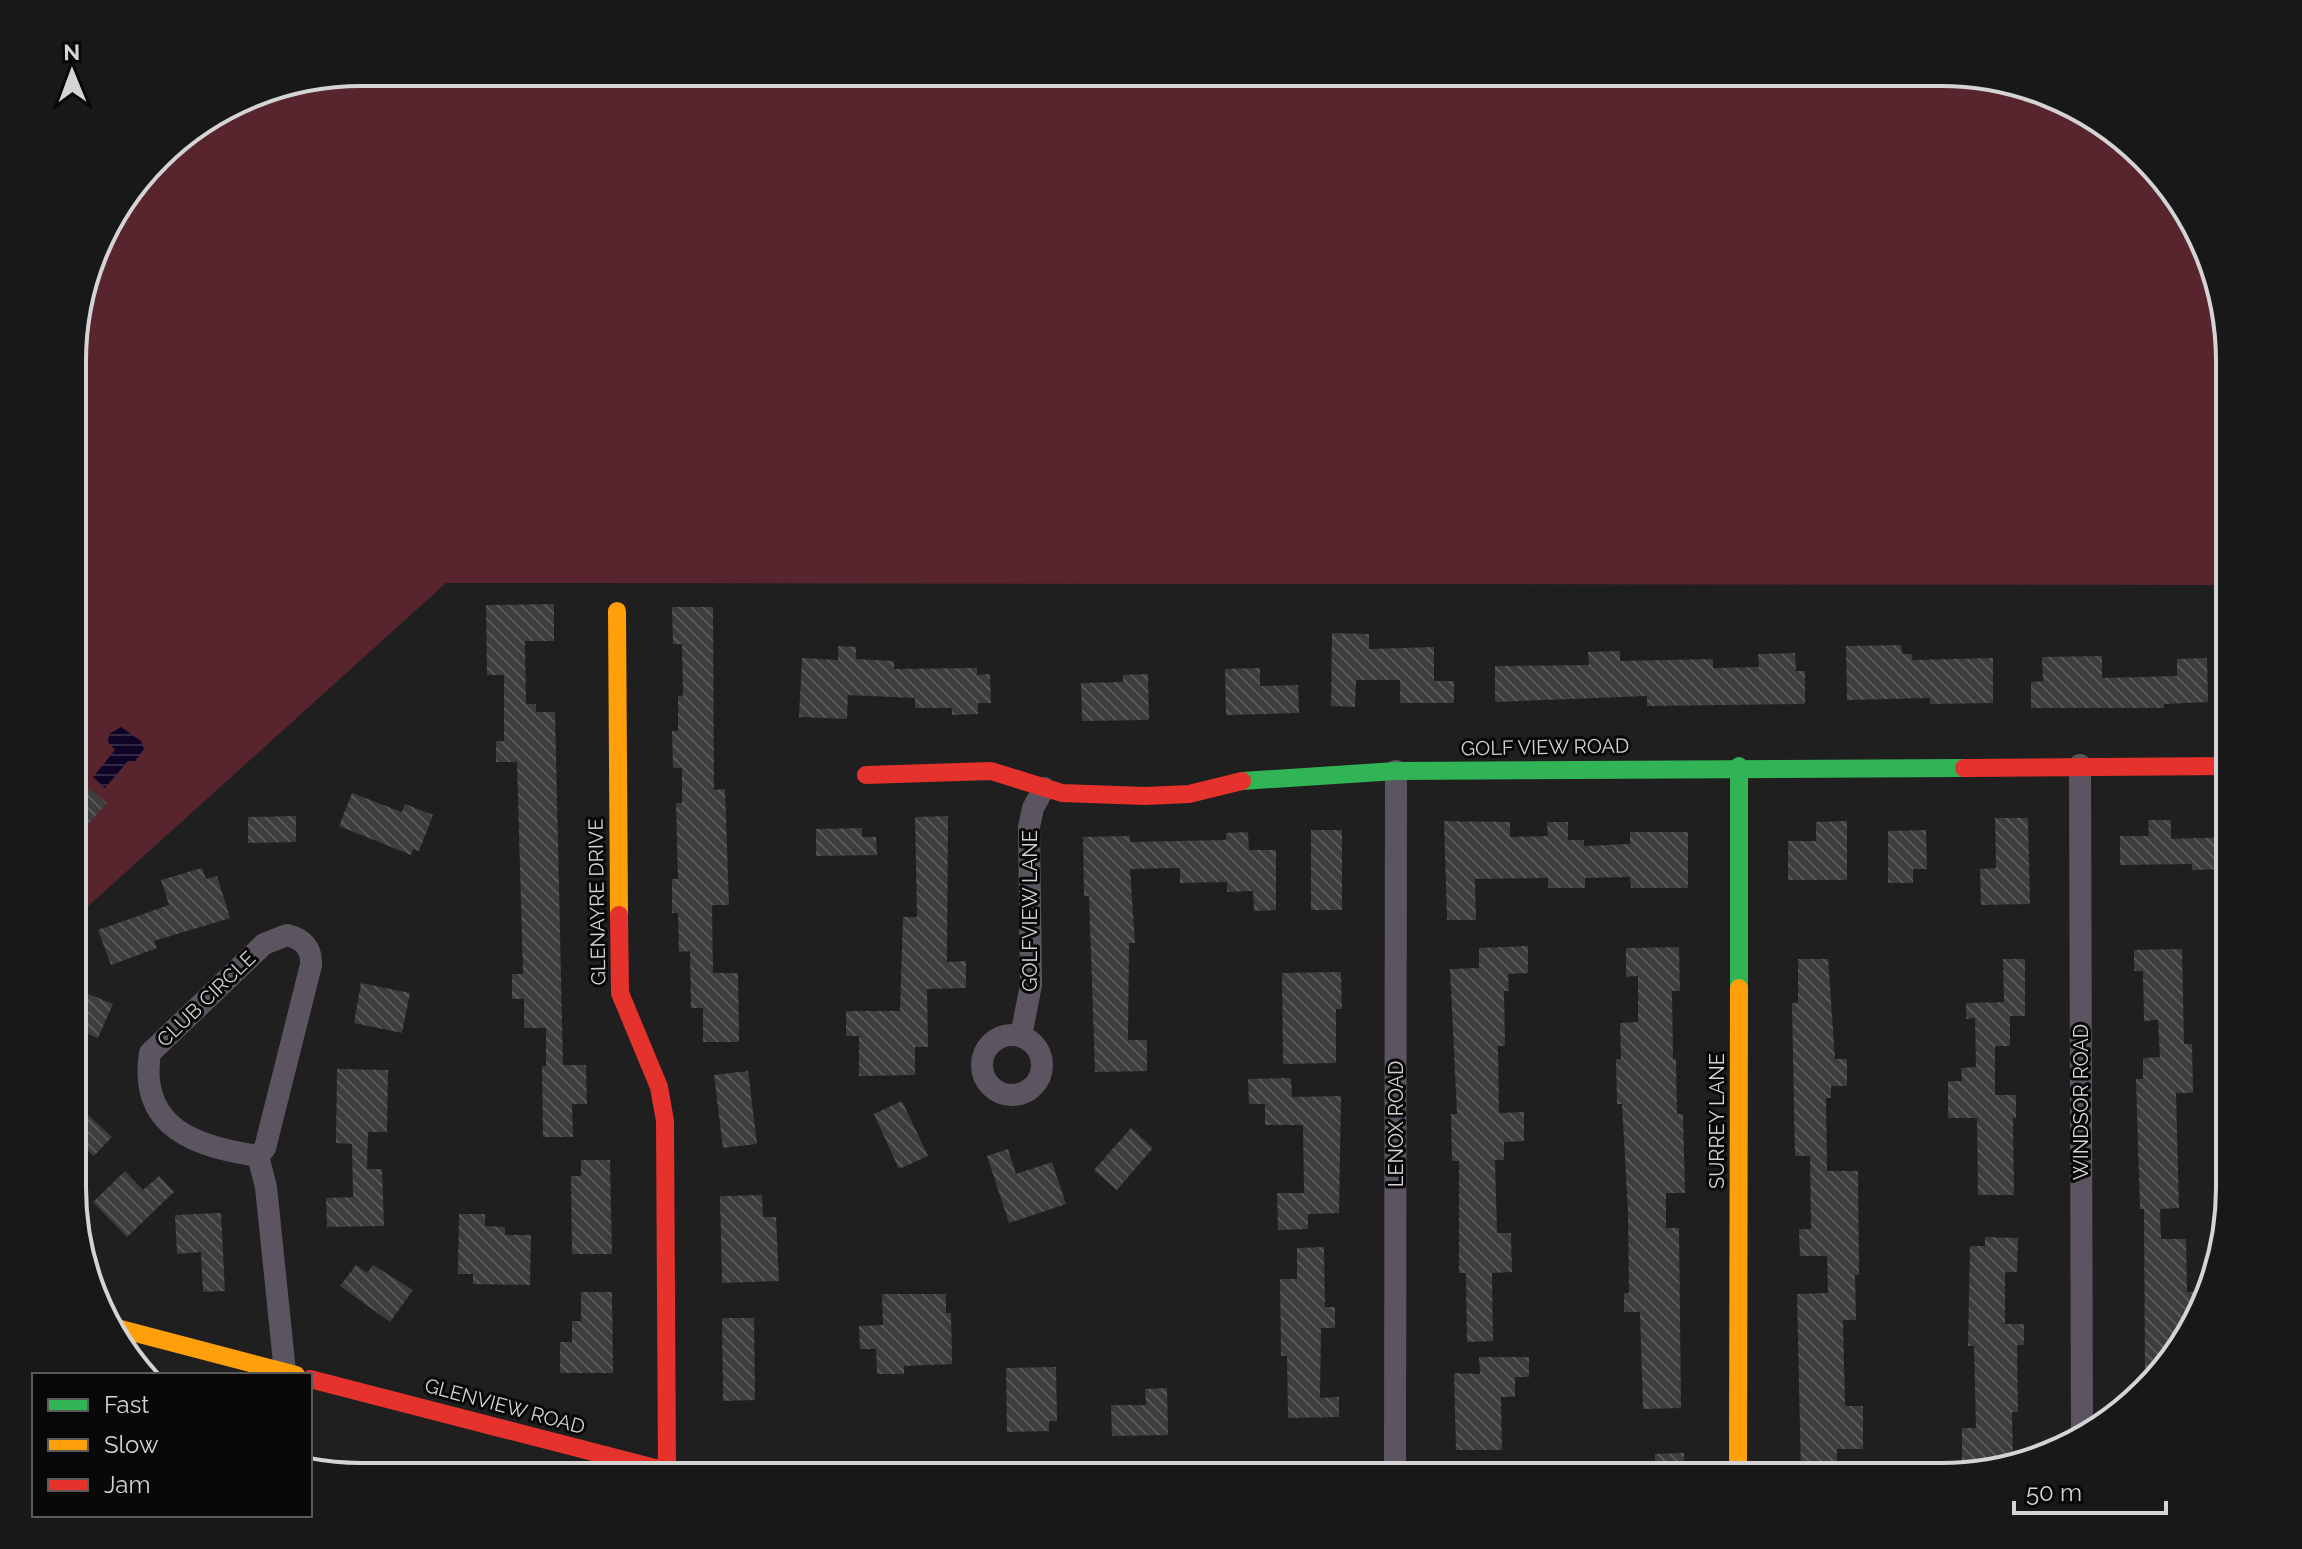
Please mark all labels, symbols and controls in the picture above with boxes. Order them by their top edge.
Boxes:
north arrow [32,32,112,112]
text: N [63,39,80,65]
street label: GOLF VIEW ROAD [1461,734,1629,760]
street label: GLENAYRE DRIVE [584,818,610,986]
street label: GOLFVIEW LANE [1018,830,1042,992]
street label: CLUB CIRCLE [152,946,260,1052]
street label: WINDSOR ROAD [2069,1024,2093,1180]
street label: SURREY LANE [1705,1053,1729,1189]
street label: LENOX ROAD [1384,1061,1408,1187]
legend [32,1373,312,1517]
street label: GLENVIEW ROAD [422,1373,588,1439]
text: Fast [104,1390,149,1419]
text: Slow [104,1430,159,1459]
scale bar [2014,1465,2166,1515]
text: Jam [104,1470,150,1499]
text: 50 m [2026,1478,2082,1507]

